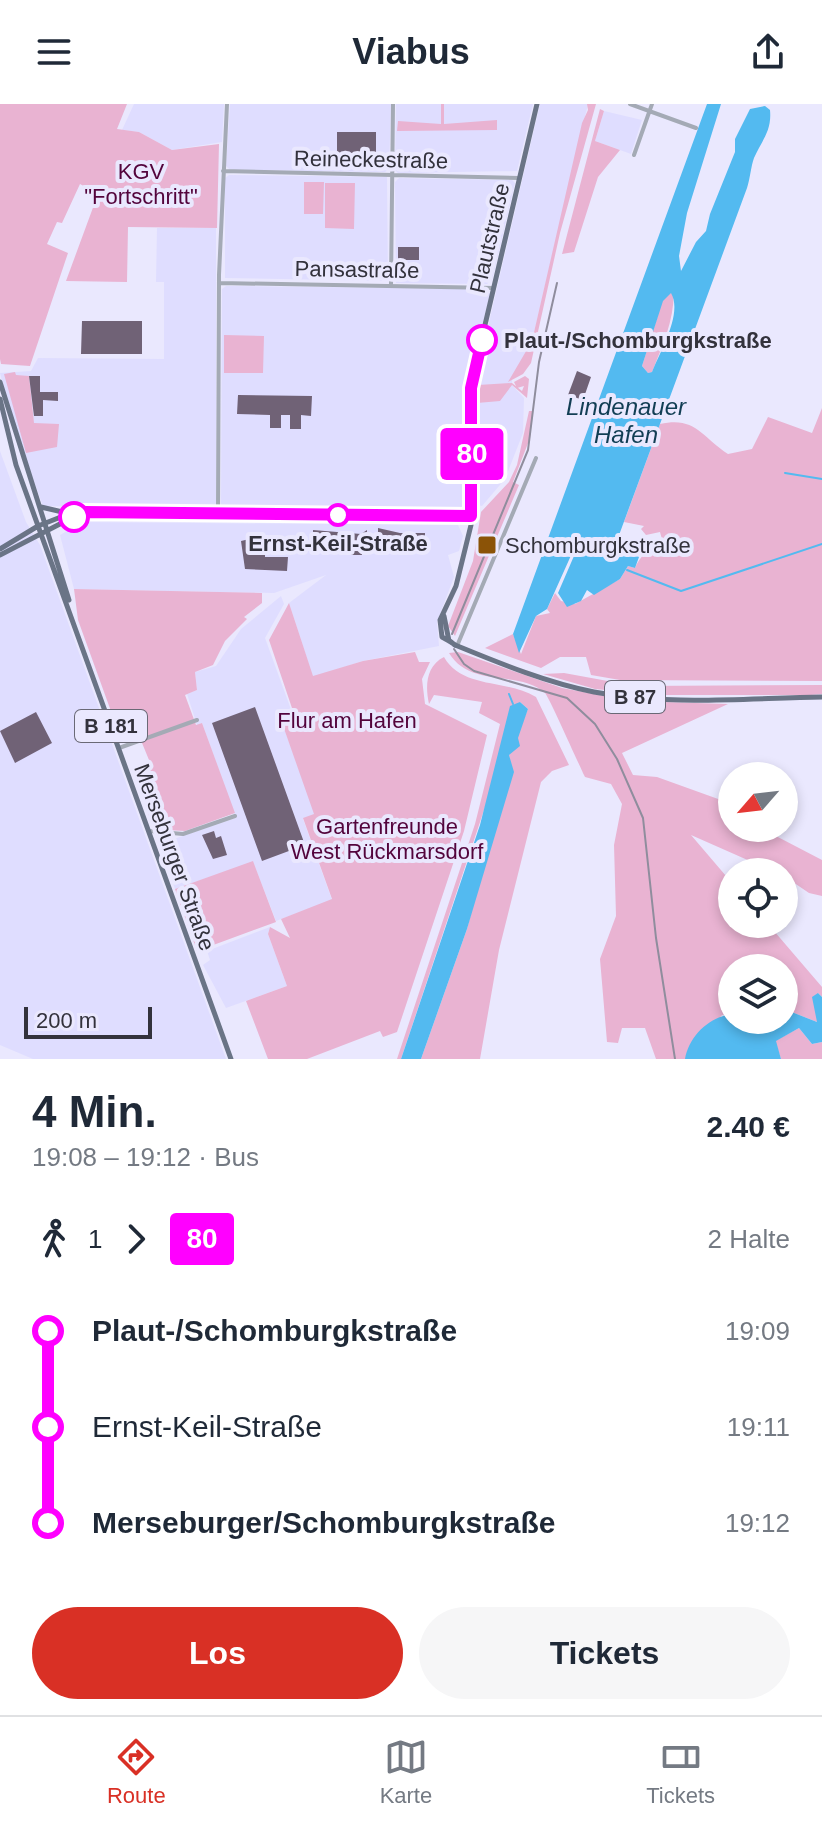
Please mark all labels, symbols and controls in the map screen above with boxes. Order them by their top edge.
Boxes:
icon: menu [32,30,76,74]
icon: share [746,30,790,74]
text: Viabus [352,31,470,72]
street label: Reineckestraße [294,146,448,173]
park label: KGV "Fortschritt" [84,159,198,209]
street label: Plautstraße [465,180,514,296]
street label: Pansastraße [294,256,420,283]
marker: Plaut-/Schomburgkstraße [467,325,497,355]
place label: Plaut-/Schomburgkstraße [504,328,772,353]
water label: Lindenauer Hafen [566,393,687,448]
line badge: 80 [436,428,508,480]
text: 80 [456,438,488,469]
unlabelled marker [59,502,89,532]
marker: Ernst-Keil-Straße [327,504,349,526]
place label: Ernst-Keil-Straße [248,531,428,556]
place label: Schomburgkstraße [505,533,691,558]
marker: Schomburgkstraße [476,534,498,556]
road number: B 87 [605,681,665,713]
park label: Flur am Hafen [277,708,417,733]
road number: B 181 [75,710,147,742]
street label: Merseburger Straße [129,760,220,954]
north arrow [718,762,798,842]
map controls [718,762,798,1034]
park label: Gartenfreunde West Rückmarsdorf [291,814,484,864]
button: locate [718,858,798,938]
button: layers [718,954,798,1034]
scale bar [24,1003,152,1039]
text: 200 m [36,1008,97,1033]
text: 4 Min. [32,1087,157,1136]
text: 2.40 € [707,1110,790,1143]
text: 19:08 – 19:12 · Bus [32,1142,259,1172]
icon: walk [32,1217,76,1261]
icon: forward [114,1217,158,1261]
text: 80 [186,1223,218,1254]
text: 1 [88,1224,102,1254]
text: 2 Halte [708,1224,790,1254]
text: Plaut-/Schomburgkstraße [92,1314,457,1347]
text: 19:09 [725,1316,790,1346]
text: Ernst-Keil-Straße [92,1410,322,1443]
text: 19:11 [727,1412,790,1442]
text: Merseburger/Schomburgkstraße [92,1506,555,1539]
text: 19:12 [725,1508,790,1538]
button: Los [32,1607,403,1699]
button: Tickets [419,1607,790,1699]
tab: Route [107,1735,166,1809]
tab: Karte [380,1735,432,1809]
tab: Tickets [646,1735,715,1809]

